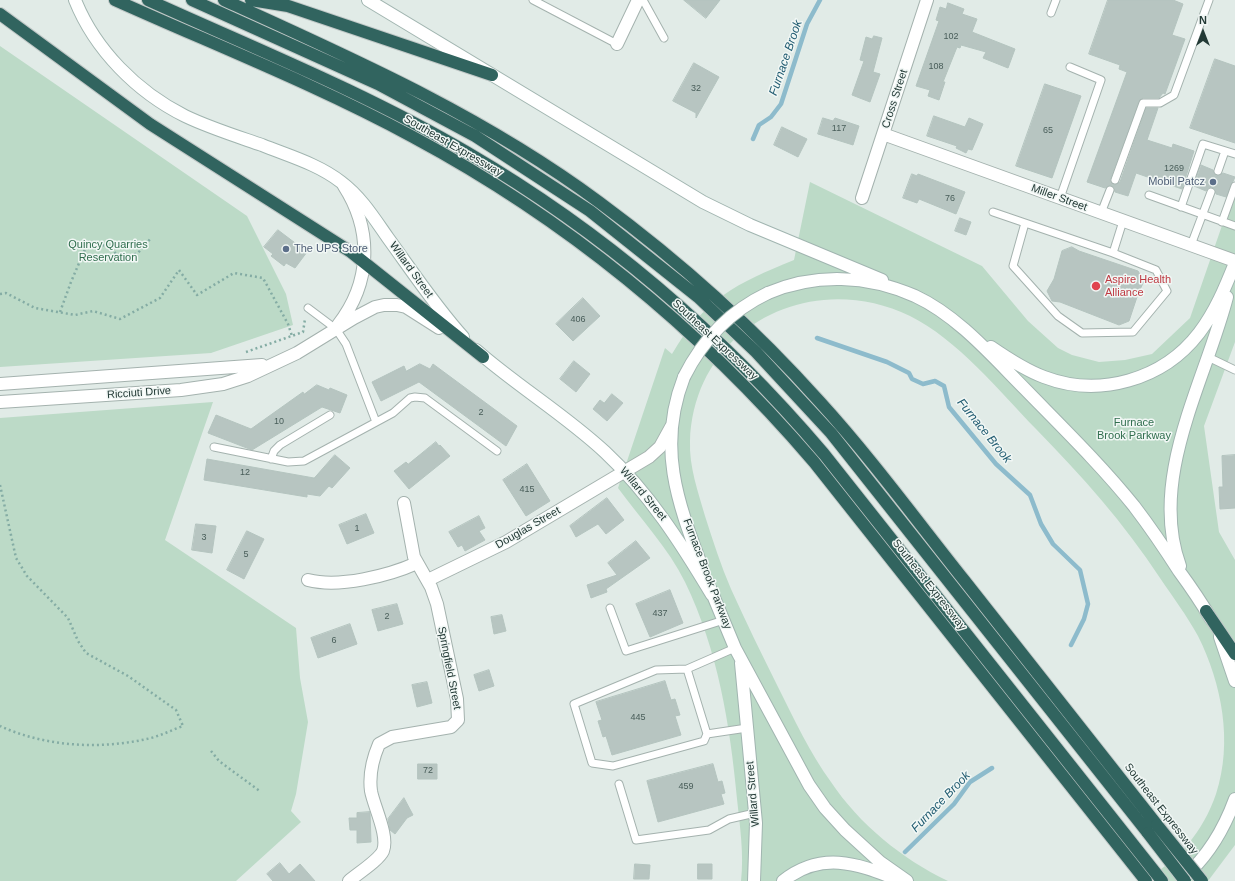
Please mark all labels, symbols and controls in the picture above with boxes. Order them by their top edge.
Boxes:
north arrow [1183,12,1223,52]
text: N [1199,14,1207,26]
water label: Furnace Brook [766,18,806,98]
house number: 102 [943,32,959,42]
house number: 108 [928,62,944,72]
street label: Cross Street [879,68,911,130]
house number: 32 [691,84,701,94]
street label: Southeast Expressway [401,112,505,180]
house number: 117 [832,124,846,134]
house number: 65 [1043,126,1053,136]
house number: 1269 [1164,164,1184,174]
place label: Mobil Patcz [1148,175,1205,189]
marker: Mobil Patcz [1208,177,1218,187]
street label: Miller Street [1029,182,1089,214]
house number: 76 [945,194,955,204]
park label: Quincy Quarries Reservation [68,238,148,264]
street label: Willard Street [386,239,436,301]
place label: The UPS Store [294,242,368,256]
marker: The UPS Store [281,244,291,254]
place label: Aspire Health Alliance [1105,273,1171,299]
marker: Aspire Health Alliance [1090,280,1102,292]
street label: Southeast Expressway [670,297,760,383]
house number: 406 [570,315,586,325]
street label: Ricciuti Drive [107,384,171,402]
water label: Furnace Brook [954,396,1014,466]
house number: 2 [478,408,484,418]
park label: Furnace Brook Parkway [1097,416,1171,442]
house number: 10 [274,417,284,427]
street label: Willard Street [617,464,669,524]
house number: 12 [240,468,250,478]
house number: 415 [519,485,535,495]
street label: Douglas Street [493,504,563,552]
street label: Furnace Brook Parkway [680,517,734,631]
house number: 1 [354,524,360,534]
house number: 3 [201,533,207,543]
street label: Southeast Expressway [889,537,969,633]
house number: 5 [243,550,249,560]
house number: 437 [652,609,668,619]
house number: 2 [384,612,390,622]
street label: Springfield Street [434,625,464,711]
house number: 6 [331,636,337,646]
house number: 445 [630,713,646,723]
street label: Willard Street [744,761,762,827]
street label: Southeast Expressway [1121,761,1201,857]
house number: 72 [423,766,433,776]
water label: Furnace Brook [908,769,974,835]
house number: 459 [678,782,694,792]

